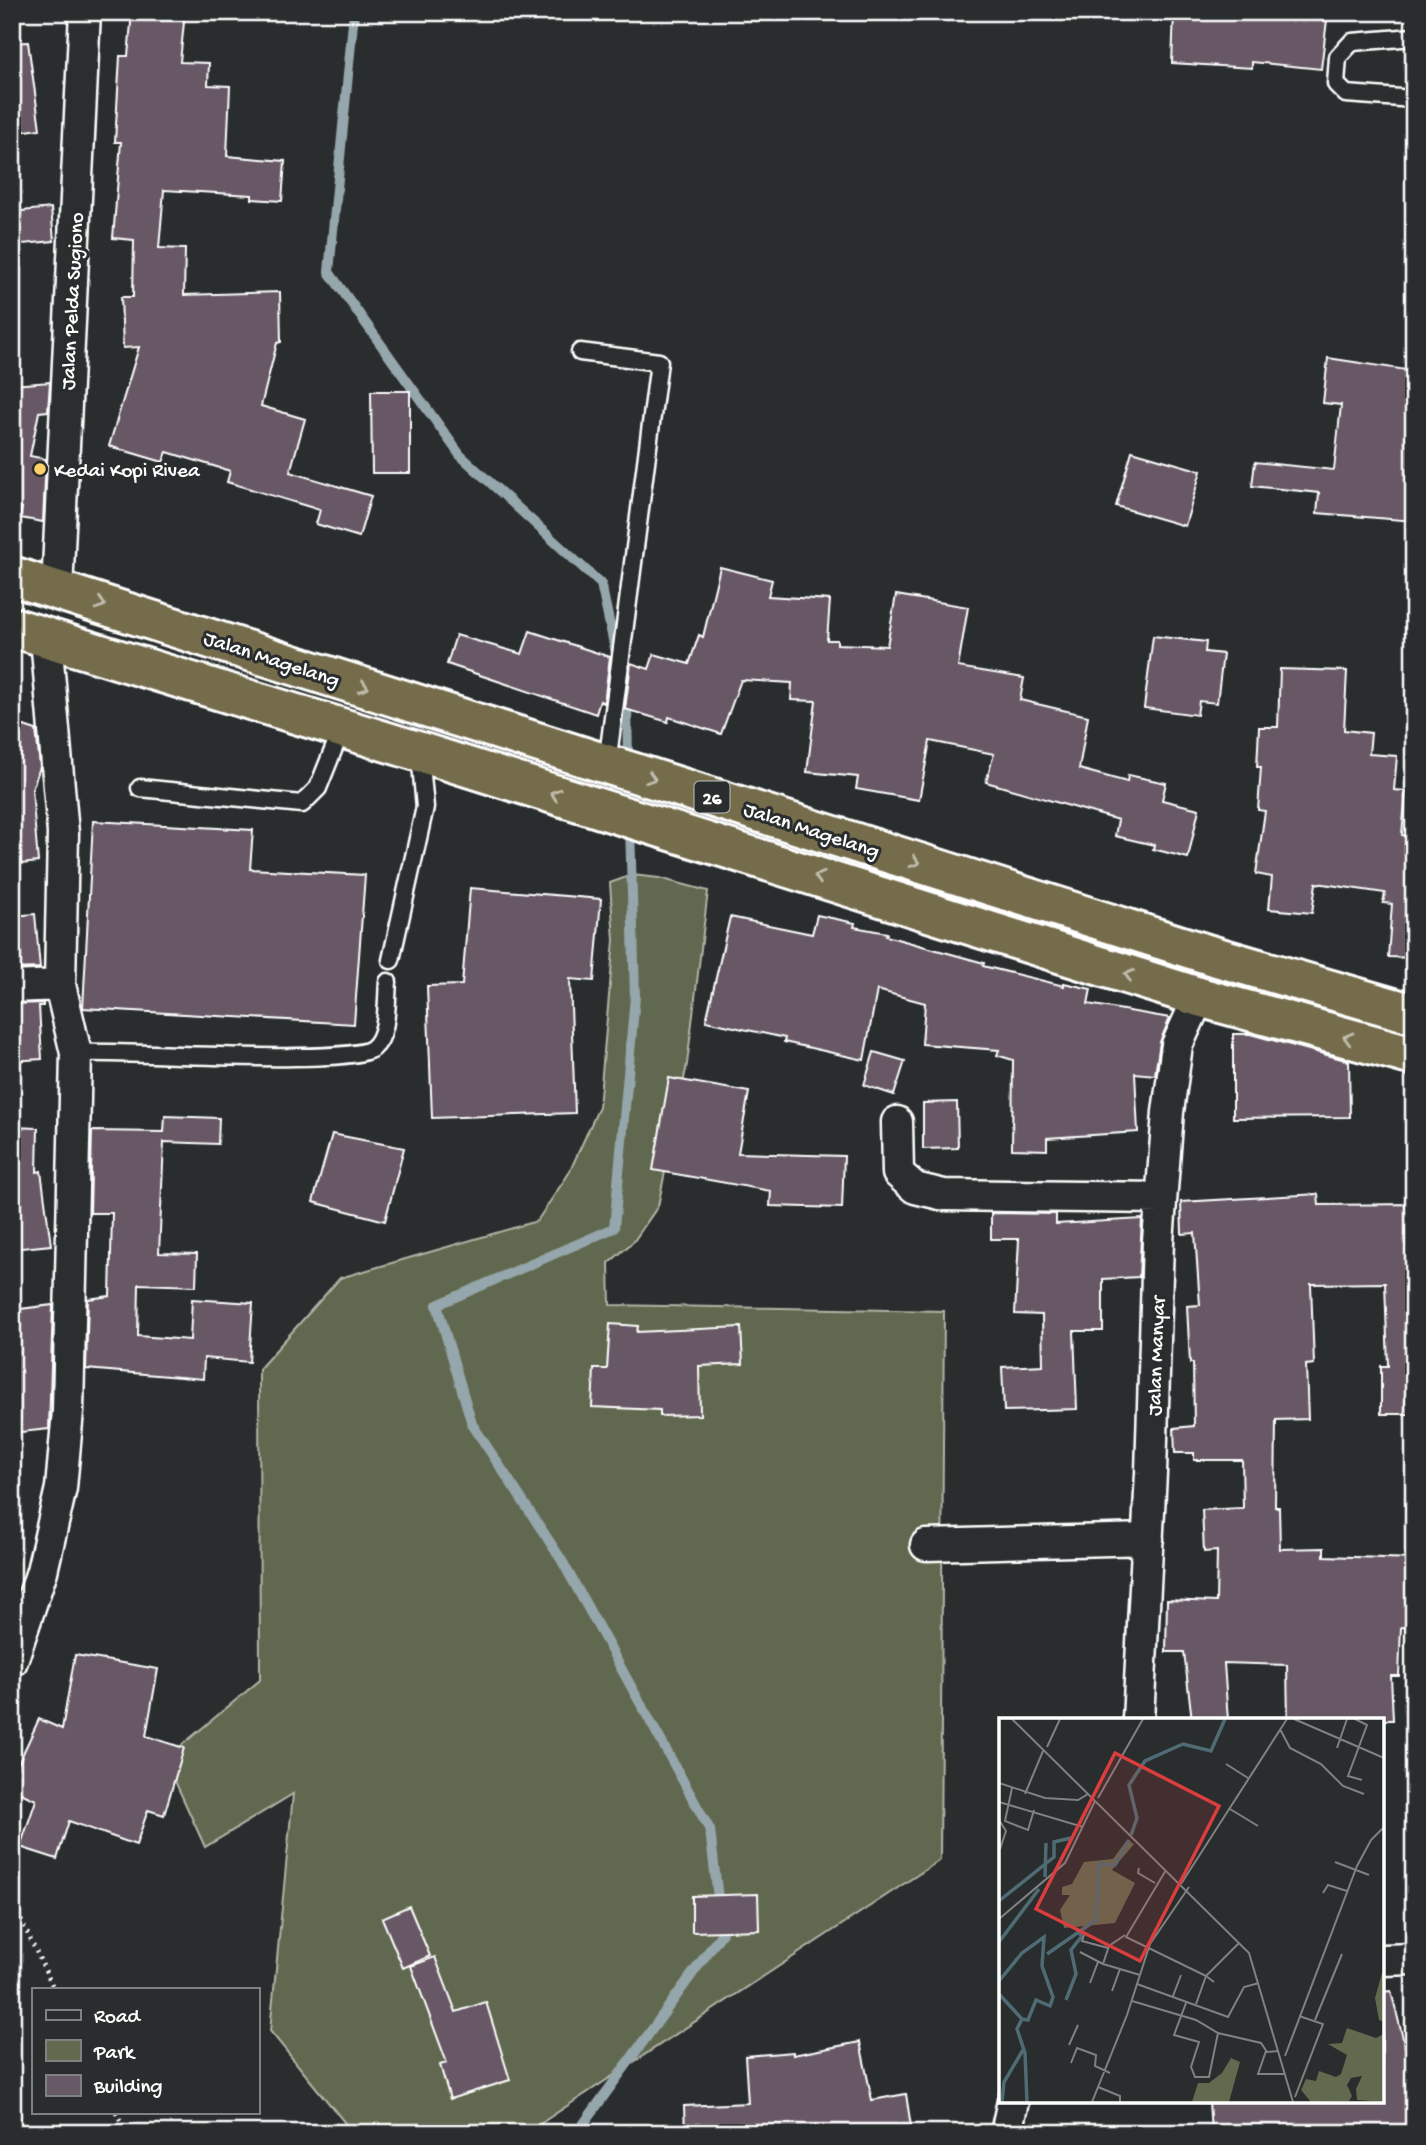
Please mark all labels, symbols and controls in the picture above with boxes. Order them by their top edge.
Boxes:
street label: Jalan Pelda Sugiono [57,212,92,391]
place label: Kedai Kopi Rivea [54,460,201,485]
marker: Kedai Kopi Rivea [32,461,48,477]
one-way arrow [94,596,106,610]
street label: Jalan Magelang [200,628,342,695]
one-way arrow [358,679,370,694]
one-way arrow [645,770,657,784]
road number: 26 [694,782,730,812]
one-way arrow [550,788,562,803]
street label: Jalan Magelang [740,799,882,866]
one-way arrow [909,853,921,868]
one-way arrow [813,871,825,886]
one-way arrow [1124,969,1136,984]
one-way arrow [1342,1032,1354,1046]
street label: Jalan Manyar [1144,1294,1173,1416]
inset map [999,1718,1384,2103]
legend [32,1988,259,2114]
text: Road [94,2006,142,2031]
text: Park [93,2042,137,2067]
text: Building [93,2076,163,2101]

